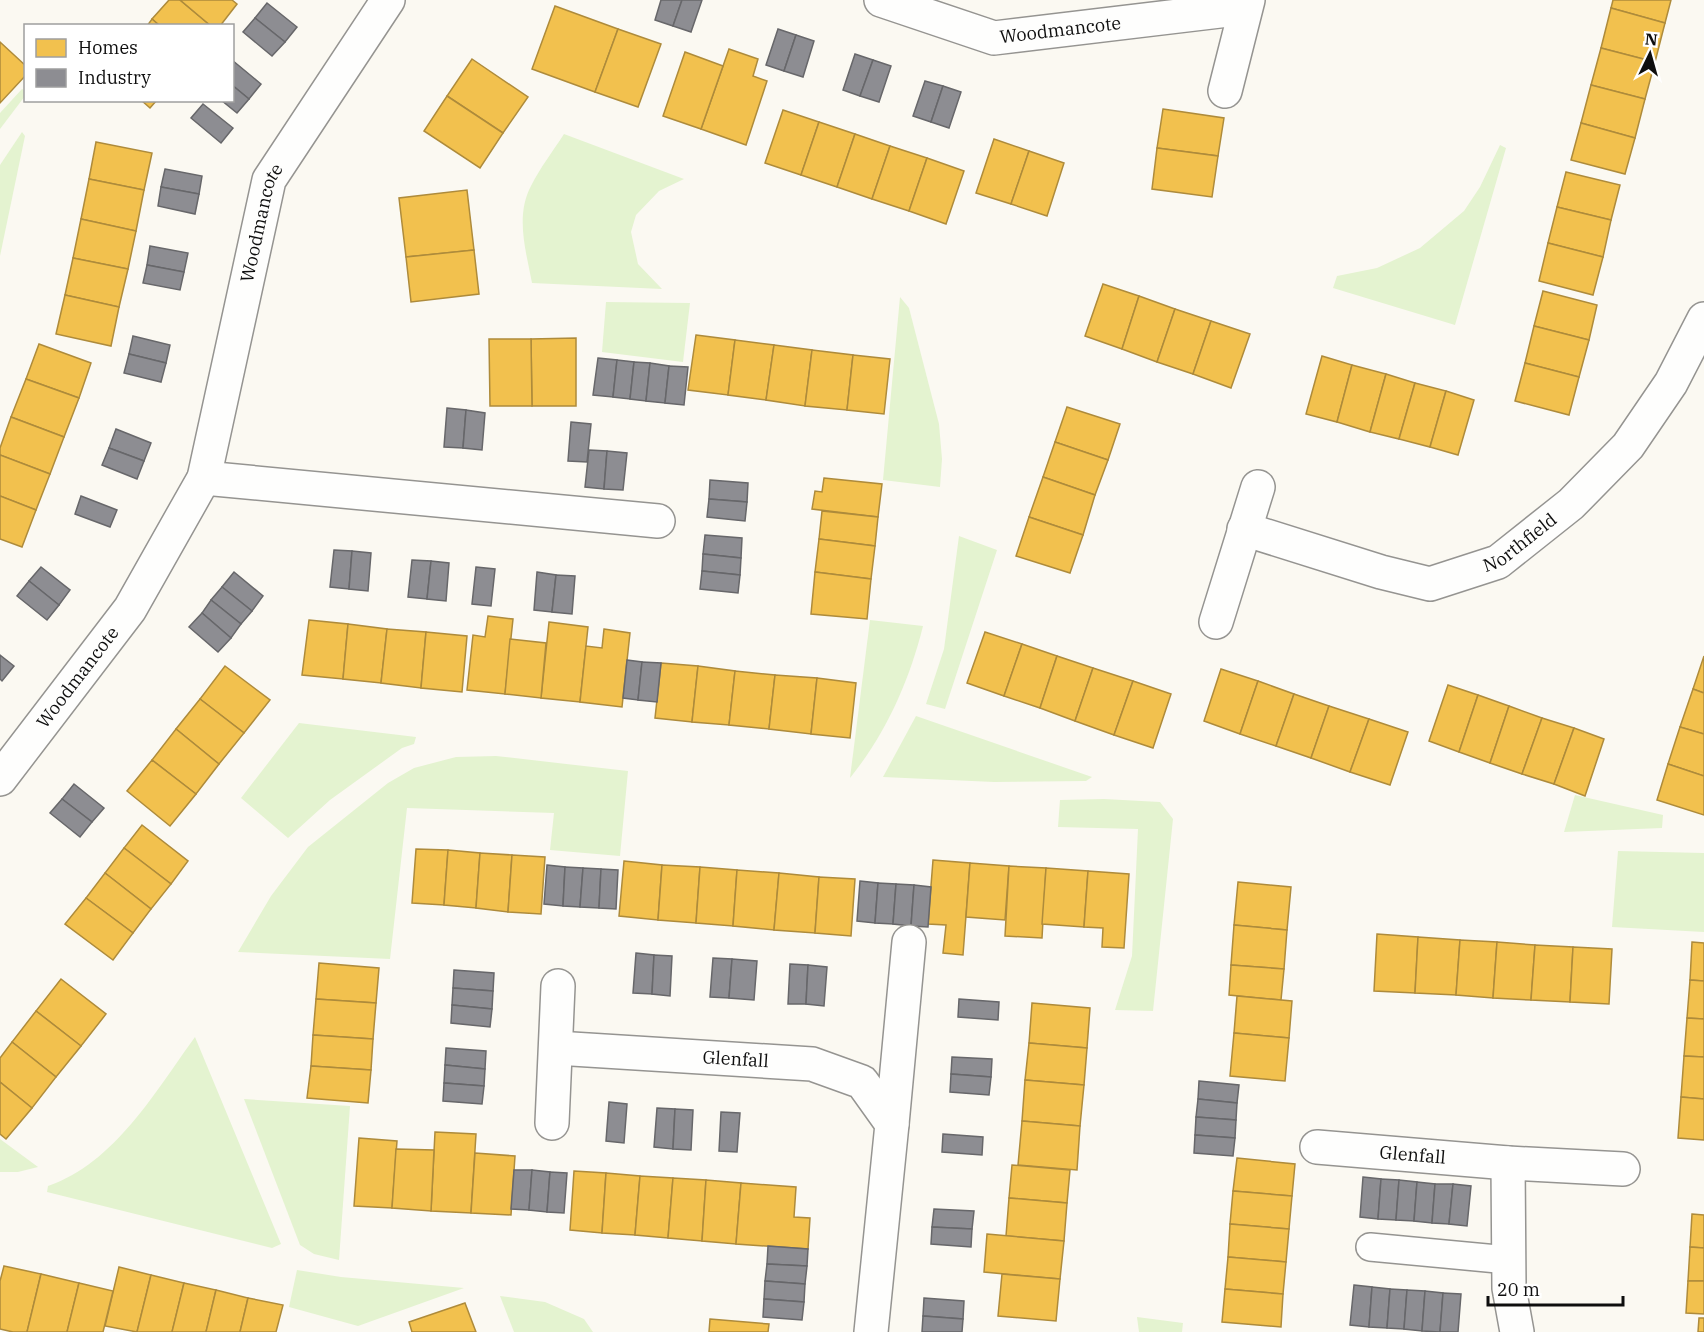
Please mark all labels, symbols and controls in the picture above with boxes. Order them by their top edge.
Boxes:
street label: Woodmancote [998,11,1122,48]
legend [24,24,234,102]
north arrow [1620,24,1680,84]
text: N [1644,29,1658,50]
text: Homes [78,36,138,59]
text: Industry [78,66,151,89]
street label: Woodmancote [235,159,288,284]
street label: Northfield [1480,508,1561,577]
street label: Woodmancote [31,622,124,732]
street label: Glenfall [702,1045,770,1072]
street label: Glenfall [1379,1140,1447,1169]
scale bar [1488,1269,1623,1307]
text: 20 m [1497,1278,1540,1301]

